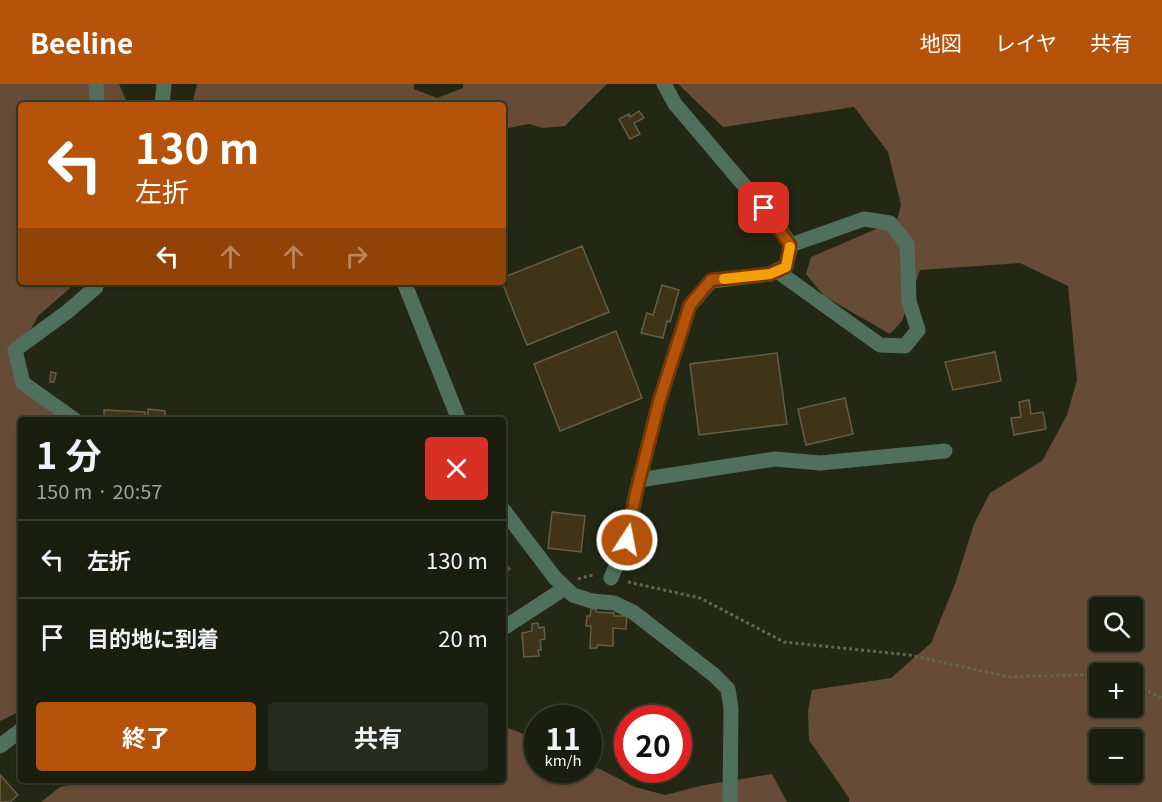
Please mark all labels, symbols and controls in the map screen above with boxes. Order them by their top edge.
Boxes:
text: Beeline [30,22,133,62]
text: 地図 [920,27,962,57]
text: レイヤ [995,27,1057,57]
text: 共有 [1090,27,1132,57]
text: 130 m [135,115,259,176]
icon: left [36,126,114,204]
text: 左折 [135,171,189,210]
pin [738,182,789,233]
icon: arrive [747,191,780,224]
icon: left [151,240,184,273]
icon: ahead [214,240,247,273]
icon: ahead [277,240,310,273]
icon: right [340,240,373,273]
text: 1 分 [36,427,101,479]
button: close [425,437,488,500]
text: 150 m · 20:57 [36,476,162,505]
position arrow [595,508,659,572]
icon: left [36,543,69,576]
text: 左折 [87,543,131,575]
text: 130 m [426,543,488,575]
map controls [1089,597,1143,783]
button: search [1089,597,1143,651]
icon: arrive [36,621,69,654]
text: 目的地に到着 [87,621,219,653]
text: 20 m [438,621,488,653]
button: + [1089,663,1143,717]
button: 終了 [36,702,256,771]
button: 共有 [268,702,488,771]
speed limit sign: 20 [614,705,692,783]
text: 11 [545,715,581,759]
button: − [1089,729,1143,783]
text: km/h [544,749,582,770]

